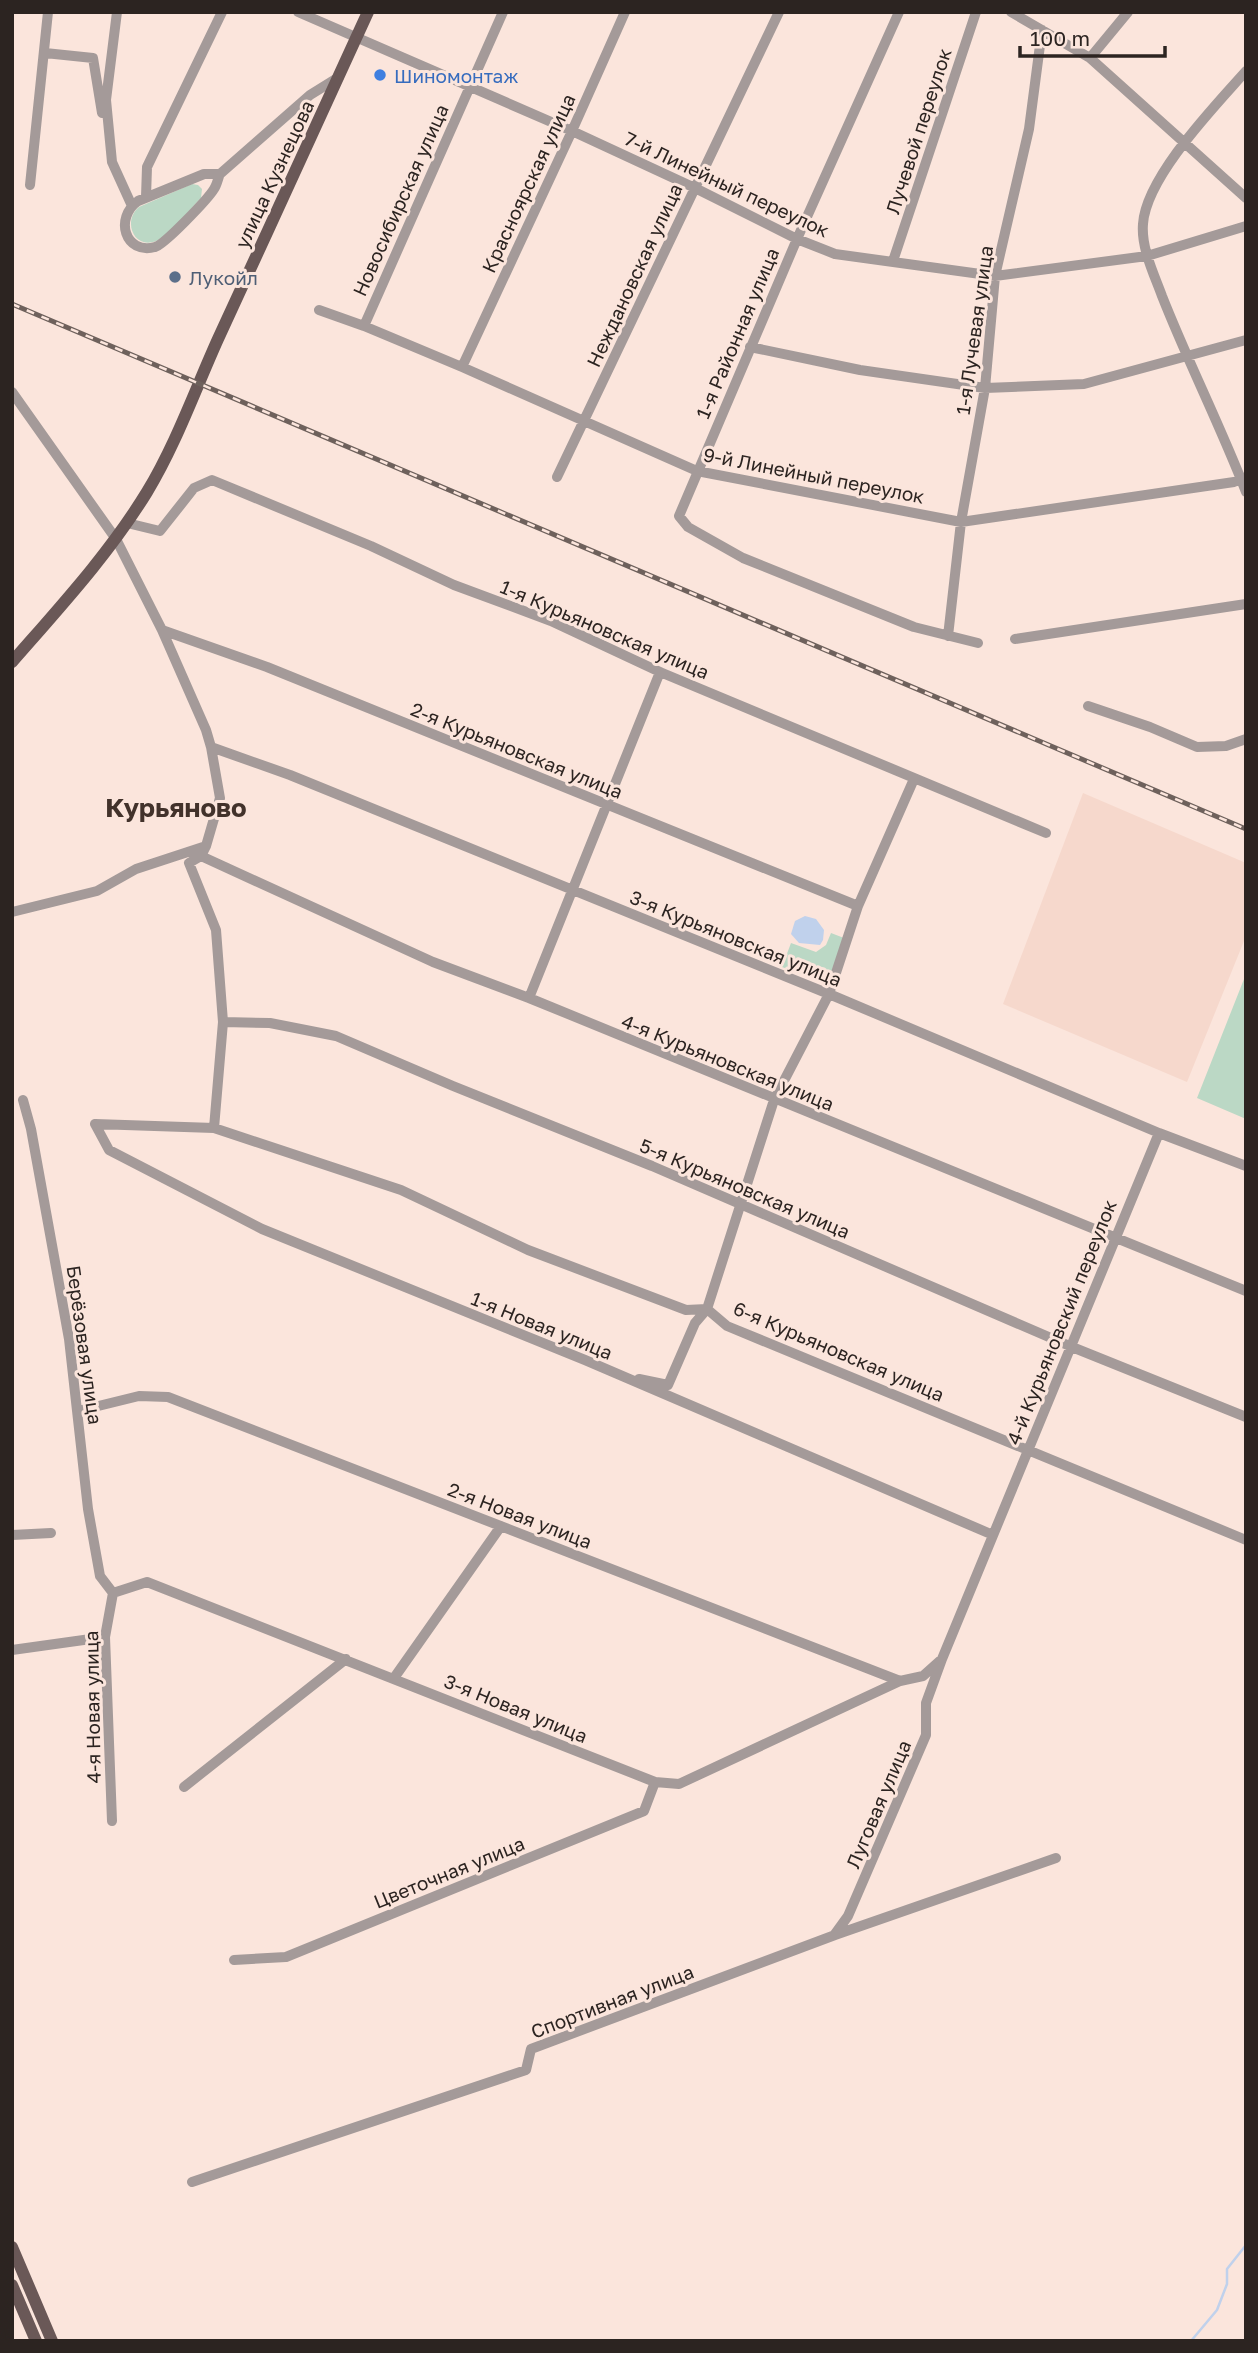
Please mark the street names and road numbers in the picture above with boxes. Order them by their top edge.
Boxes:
street label: Лучевой переулок [880,45,956,217]
street label: Красноярская улица [476,90,580,276]
street label: улица Кузнецова [230,96,318,252]
street label: Новосибирская улица [347,101,453,299]
street label: 7-й Линейный переулок [621,126,833,242]
street label: Неждановская улица [581,180,687,370]
street label: 1-я Районная улица [691,244,783,422]
street label: 1-я Лучевая улица [951,244,997,416]
street label: 9-й Линейный переулок [702,442,927,508]
street label: 1-я Курьяновская улица [497,575,713,683]
street label: 2-я Курьяновская улица [408,697,626,803]
street label: 3-я Курьяновская улица [627,885,845,991]
street label: 4-я Курьяновская улица [619,1009,837,1115]
street label: 5-я Курьяновская улица [636,1133,854,1243]
street label: 4-й Курьяновский переулок [1001,1196,1121,1448]
street label: Берёзовая улица [62,1264,108,1426]
street label: 1-я Новая улица [468,1286,616,1364]
street label: 6-я Курьяновская улица [730,1296,948,1406]
street label: 2-я Новая улица [445,1477,595,1553]
street label: 4-я Новая улица [79,1630,105,1784]
street label: 3-я Новая улица [441,1669,591,1747]
street label: Луговая улица [841,1736,915,1872]
street label: Цветочная улица [370,1831,528,1913]
street label: Спортивная улица [527,1959,697,2043]

